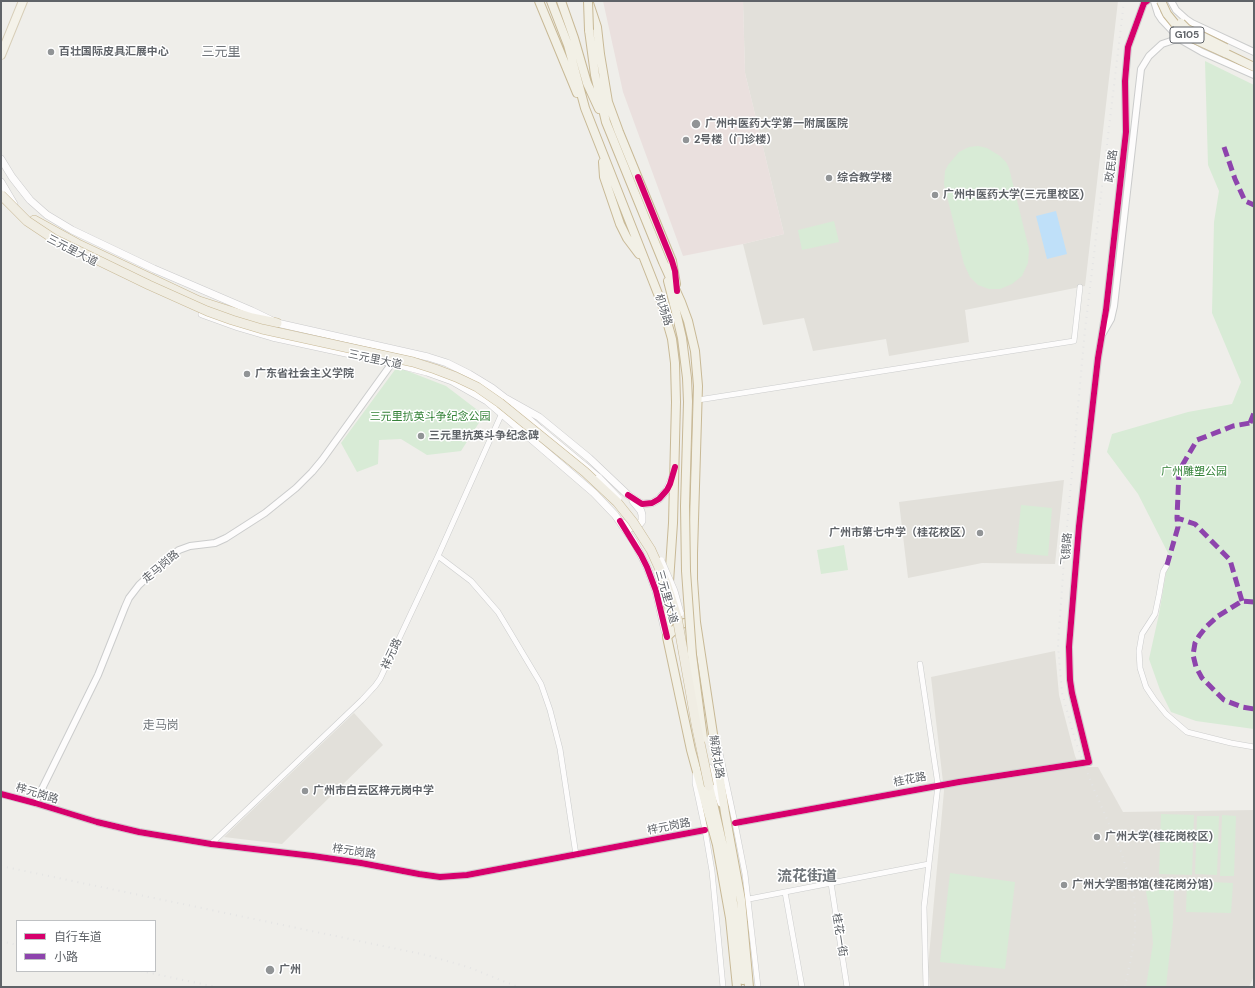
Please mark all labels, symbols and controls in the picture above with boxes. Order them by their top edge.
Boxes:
road number: G105 [1170,27,1204,43]
place label: 百壮国际皮具汇展中心 [59,45,169,59]
district label: 三元里 [202,45,240,61]
marker: 百壮国际皮具汇展中心 [46,47,56,57]
place label: 广州中医药大学第一附属医院 [705,117,848,131]
marker: 广州中医药大学第一附属医院 [690,118,702,130]
place label: 2号楼（门诊楼） [694,133,777,147]
marker: 2号楼（门诊楼） [681,135,691,145]
street label: 政民路 [1103,149,1121,183]
place label: 综合教学楼 [837,171,892,185]
marker: 综合教学楼 [824,173,834,183]
place label: 广州中医药大学(三元里校区) [943,188,1084,202]
marker: 广州中医药大学(三元里校区) [930,190,940,200]
street label: 三元里大道 [45,233,99,269]
street label: 机场路 [652,292,674,328]
street label: 三元里大道 [347,348,403,372]
place label: 广东省社会主义学院 [255,367,354,381]
marker: 广东省社会主义学院 [242,369,252,379]
park label: 三元里抗英斗争纪念公园 [370,410,490,424]
place label: 三元里抗英斗争纪念碑 [429,429,539,443]
marker: 三元里抗英斗争纪念碑 [416,431,426,441]
park label: 广州雕塑公园 [1161,465,1227,479]
place label: 广州市第七中学（桂花校区） [829,526,972,540]
marker: 广州市第七中学（桂花校区） [975,528,985,538]
street label: 飞鹅路 [1059,532,1075,566]
street label: 走马岗路 [140,548,182,586]
street label: 三元里大道 [652,569,680,625]
street label: 祥元路 [379,636,405,672]
district label: 走马岗 [143,719,179,733]
street label: 解放北路 [706,734,726,780]
street label: 桂花路 [893,770,927,790]
street label: 梓元岗路 [14,781,60,807]
place label: 广州市白云区梓元岗中学 [313,784,434,798]
marker: 广州市白云区梓元岗中学 [300,786,310,796]
street label: 梓元岗路 [646,816,692,838]
place label: 广州大学(桂花岗校区) [1105,830,1213,844]
marker: 广州大学(桂花岗校区) [1092,832,1102,842]
street label: 梓元岗路 [331,842,377,862]
district label: 流花街道 [777,868,837,886]
place label: 广州大学图书馆(桂花岗分馆) [1072,878,1213,892]
marker: 广州大学图书馆(桂花岗分馆) [1059,880,1069,890]
street label: 桂花一街 [829,912,849,958]
legend [16,920,156,972]
text: 自行车道 [54,929,102,945]
text: 小路 [54,949,78,965]
place label: 广州 [279,963,301,977]
marker: 广州 [264,964,276,976]

